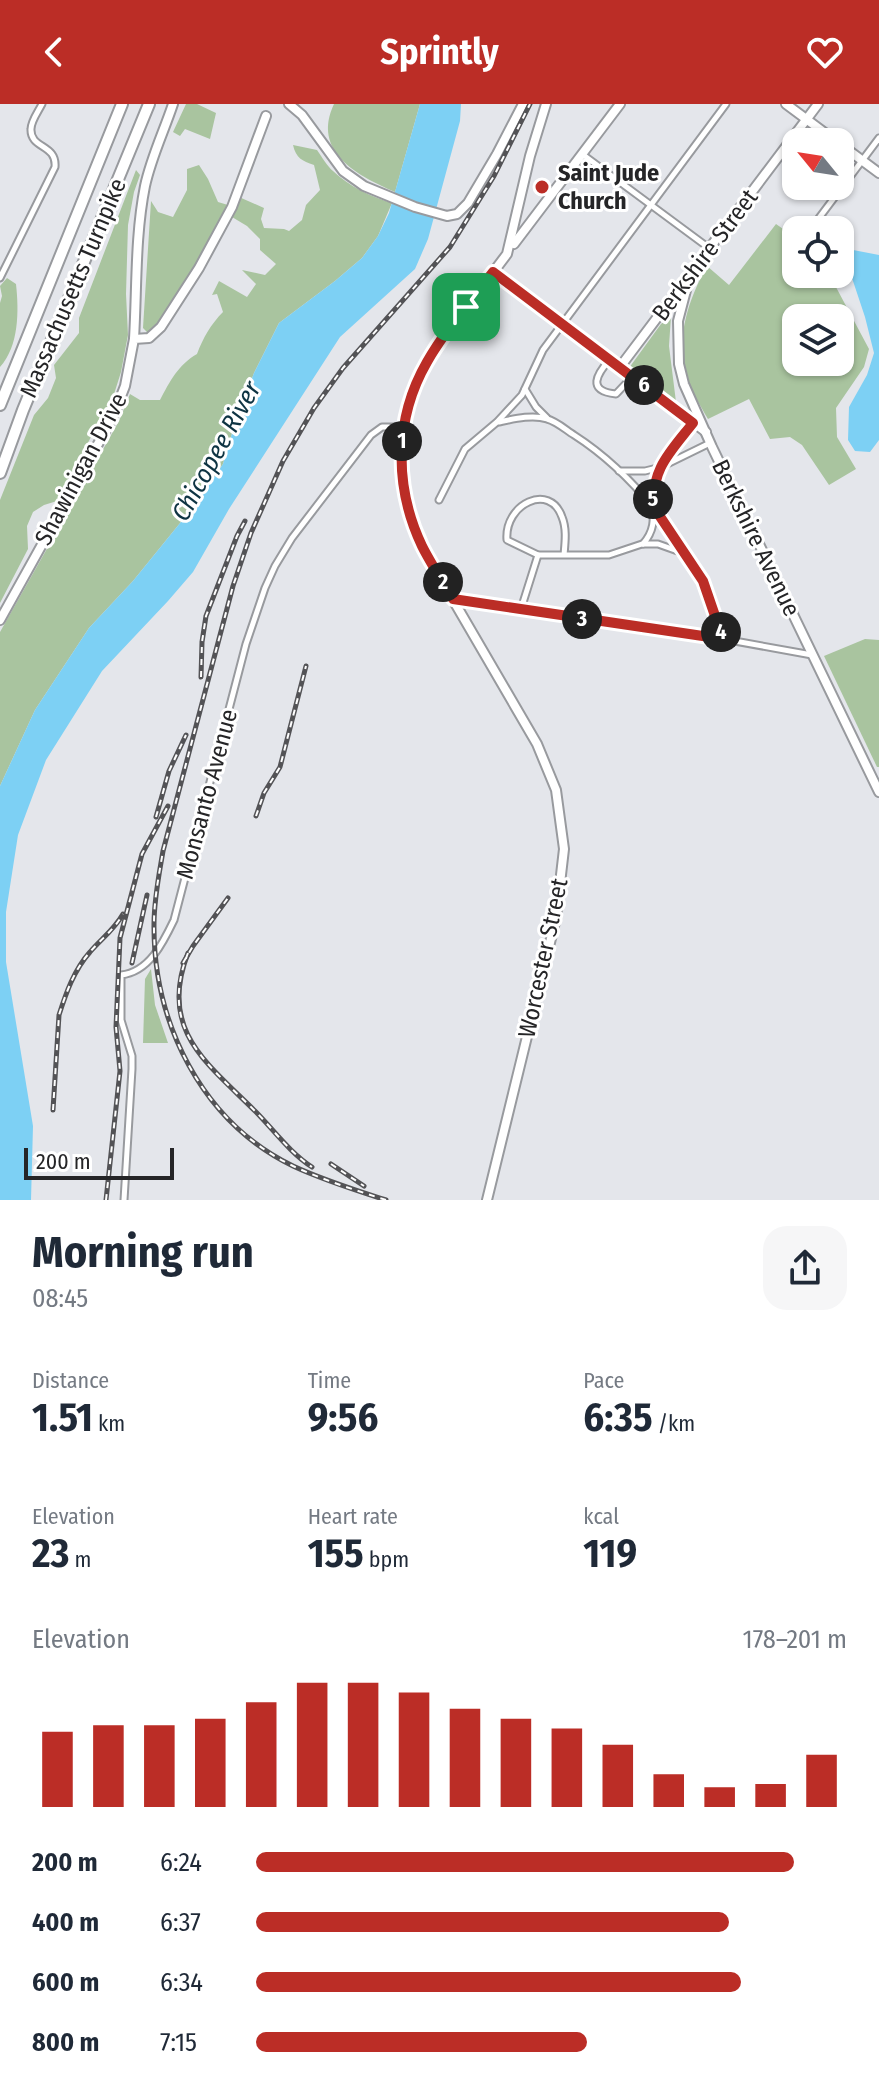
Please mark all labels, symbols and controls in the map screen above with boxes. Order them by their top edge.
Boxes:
icon: back [32,30,76,74]
text: Sprintly [380,30,499,74]
icon: heart [803,30,847,74]
north arrow [782,128,854,200]
map controls [782,128,854,376]
place label: Saint Jude Church [558,159,659,215]
street label: Massachusetts Turnpike [14,174,132,402]
marker: Saint Jude Church [533,178,551,196]
street label: Berkshire Street [646,184,764,326]
button: locate [782,216,854,288]
pin [432,273,500,341]
icon: arrive [444,285,488,329]
button: layers [782,304,854,376]
pin: 6 [624,365,664,405]
text: 6 [638,371,650,398]
water label: Chicopee River [165,375,268,526]
street label: Shawinigan Drive [29,388,133,550]
pin: 1 [382,421,422,461]
text: 1 [397,427,407,454]
street label: Berkshire Avenue [706,455,806,621]
pin: 5 [633,479,673,519]
text: 5 [648,485,658,512]
pin: 2 [423,562,463,602]
text: 2 [438,568,448,595]
pin: 3 [562,599,602,639]
text: 3 [577,605,587,632]
pin: 4 [701,612,741,652]
text: 4 [715,618,727,645]
street label: Monsanto Avenue [171,706,243,882]
street label: Worcester Street [512,876,574,1040]
scale bar [24,1144,174,1180]
text: 200 m [36,1148,91,1175]
text: Morning run [32,1226,254,1279]
button: share [763,1226,847,1310]
text: 08:45 [32,1283,88,1314]
text: Distance [32,1367,109,1394]
text: Time [308,1367,351,1394]
text: Pace [583,1367,624,1394]
text: 1.51 [32,1394,93,1442]
text: 9:56 [308,1394,378,1442]
text: 6:35 [583,1394,653,1442]
text: km [93,1410,125,1437]
text: /km [653,1410,695,1437]
text: Elevation [32,1503,115,1530]
text: Heart rate [308,1503,398,1530]
text: kcal [583,1503,619,1530]
text: 23 [32,1530,69,1578]
text: 155 [308,1530,364,1578]
text: 119 [583,1530,637,1578]
text: m [69,1546,92,1573]
text: bpm [364,1546,409,1573]
text: Elevation [32,1624,130,1655]
text: 178–201 m [743,1624,847,1655]
text: 200 m [32,1847,98,1878]
text: 6:24 [160,1847,202,1878]
text: 400 m [32,1907,99,1938]
text: 6:37 [160,1907,201,1938]
text: 600 m [32,1967,99,1998]
text: 6:34 [160,1967,203,1998]
text: 800 m [32,2027,99,2058]
text: 7:15 [160,2027,197,2058]

